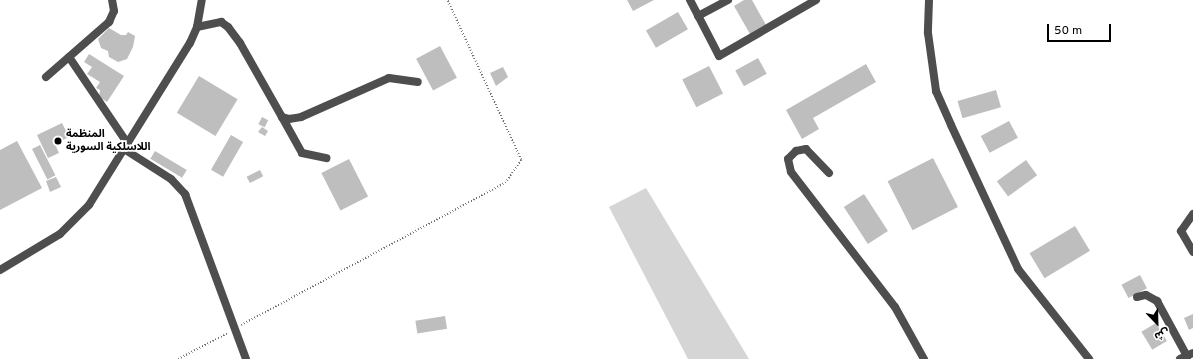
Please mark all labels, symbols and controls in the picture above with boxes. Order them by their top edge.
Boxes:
scale bar [1049,16,1113,42]
text: 50 m [1054,23,1082,39]
place label: المنظمة اللاسلكية السورية [66,128,150,154]
marker: المنظمة اللاسلكية السورية [53,136,63,146]
north arrow [1137,303,1177,343]
text: ش [1152,325,1171,343]

